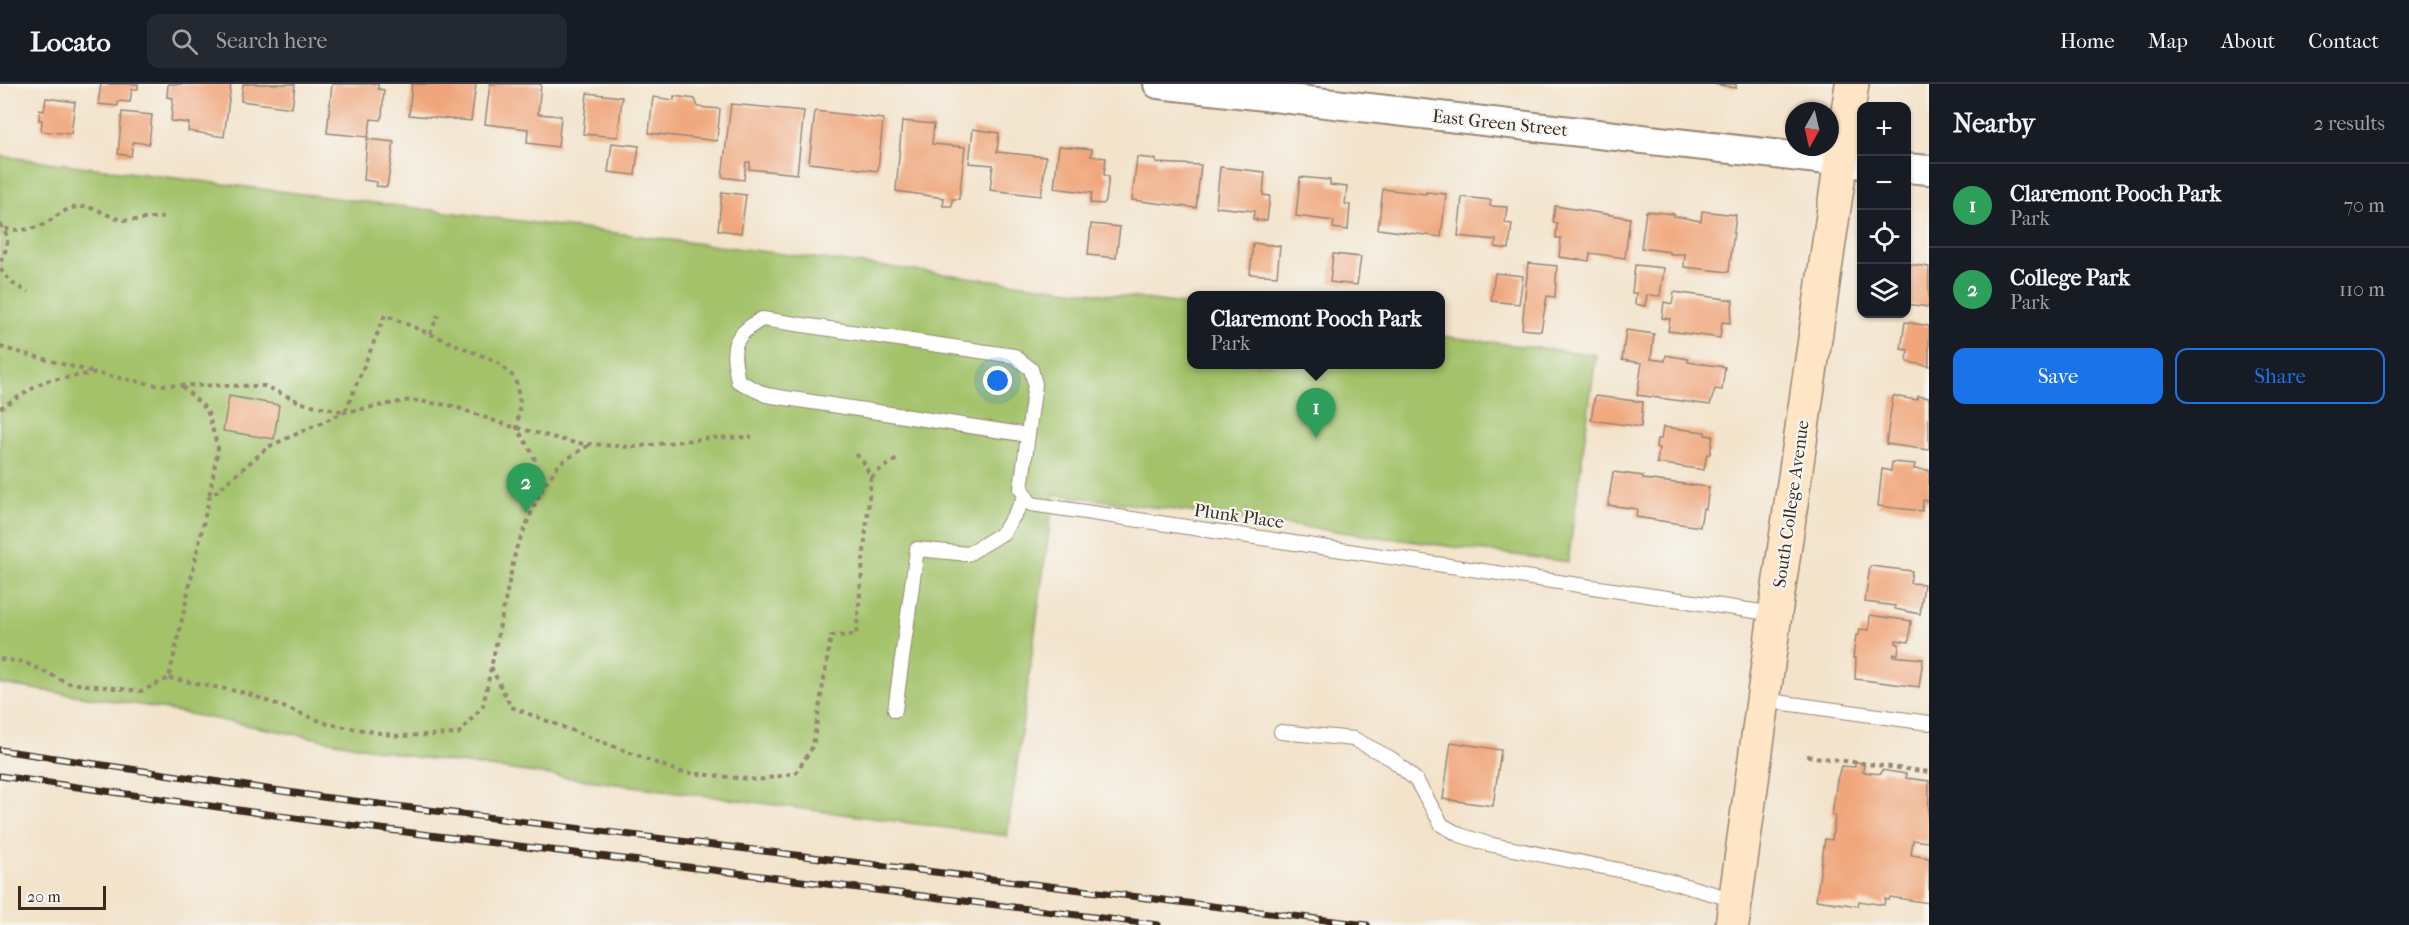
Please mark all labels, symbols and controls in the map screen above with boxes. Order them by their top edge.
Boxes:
search box [147,14,567,68]
text: Locato [30,25,111,58]
icon: search [168,25,201,58]
text: Search here [216,28,327,54]
text: Home [2060,29,2115,53]
text: Map [2148,29,2188,53]
text: About [2221,29,2275,53]
text: Contact [2308,29,2379,53]
north arrow [1785,102,1839,156]
map controls [1857,102,1911,318]
button: + [1857,102,1911,156]
street label: East Green Street [1431,106,1569,141]
text: Nearby [1953,108,2035,139]
text: 2 results [2314,112,2385,135]
button: − [1857,156,1911,210]
text: Claremont Pooch Park [2010,181,2221,207]
text: 1 [1969,194,1976,217]
text: 70 m [2343,194,2385,217]
text: Park [2010,207,2050,230]
button: locate [1857,210,1911,264]
button: layers [1857,264,1911,318]
text: College Park [2010,265,2130,291]
text: 2 [1967,278,1978,301]
text: 110 m [2339,278,2385,301]
popup [1187,291,1445,369]
text: Park [2010,291,2050,314]
text: Claremont Pooch Park [1210,306,1422,332]
text: Park [1210,332,1250,355]
button: Save [1953,348,2163,404]
button: Share [2175,348,2385,404]
your location [983,366,1012,395]
pin: 1 [1296,388,1336,438]
street label: South College Avenue [1769,419,1814,589]
pin: 2 [506,464,546,513]
street label: Plunk Place [1193,500,1285,533]
scale bar [18,883,106,910]
text: 20 m [27,887,61,906]

